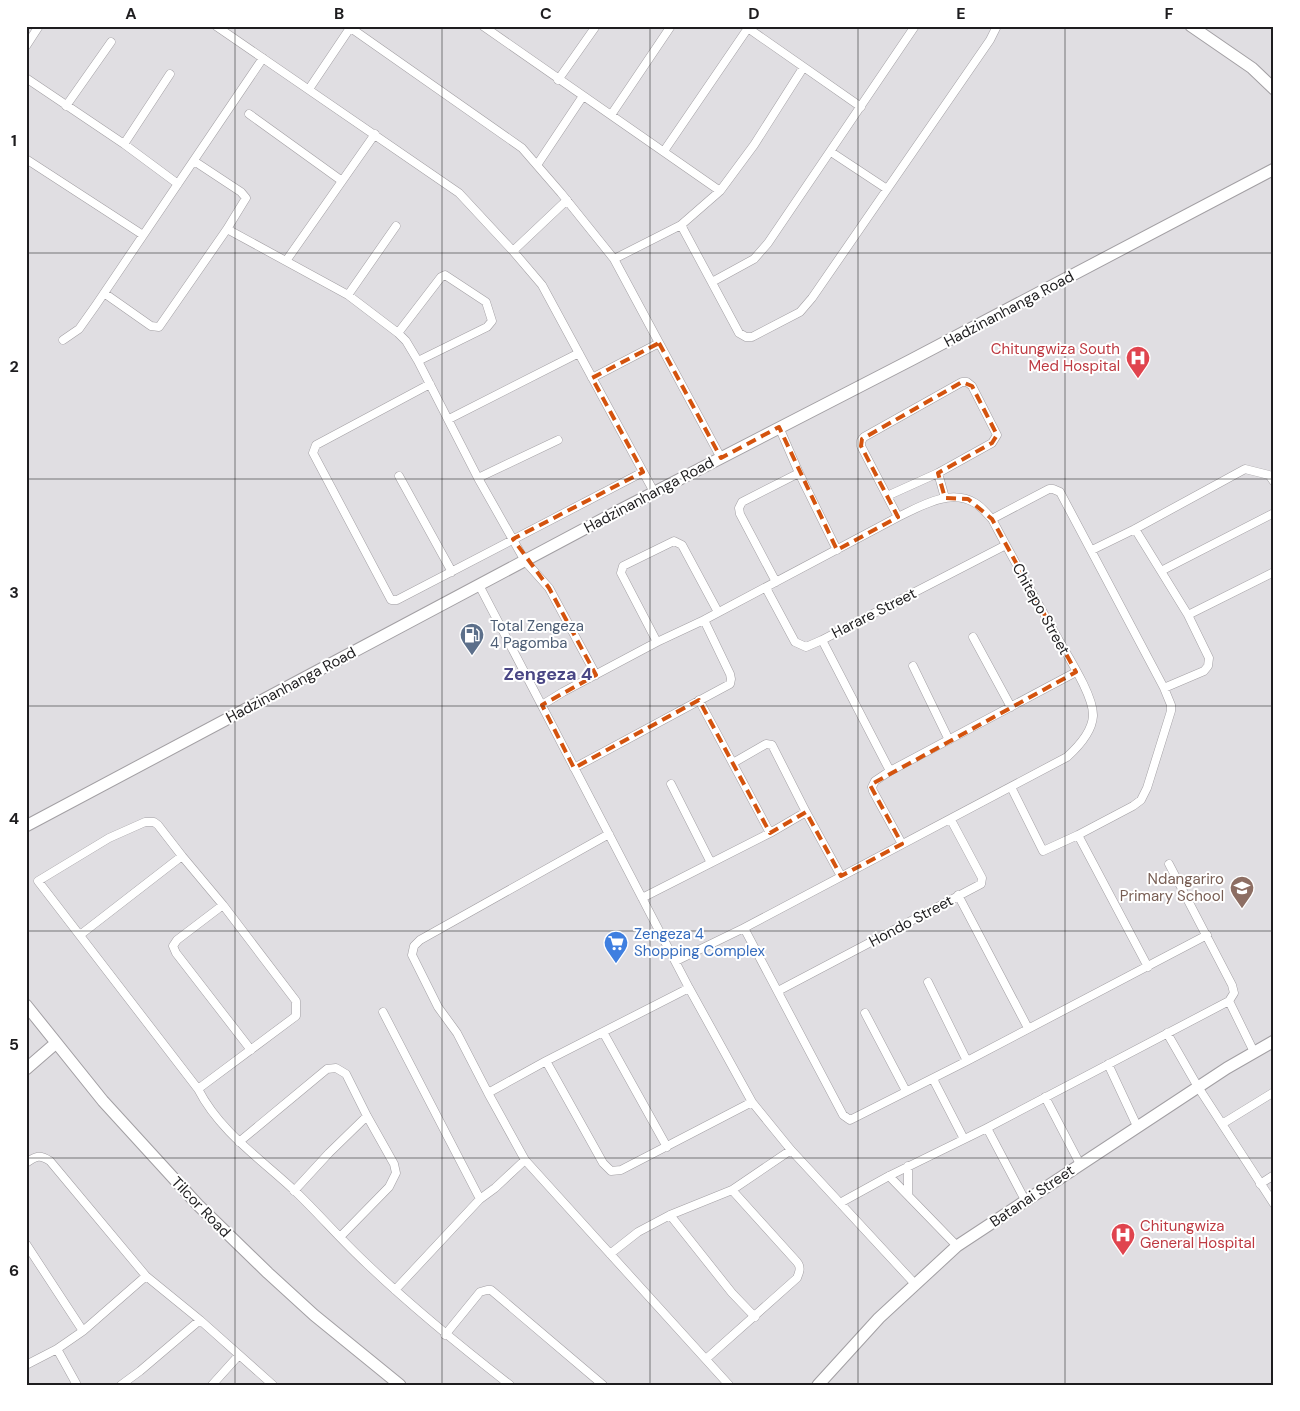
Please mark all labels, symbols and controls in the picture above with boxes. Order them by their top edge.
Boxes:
text: A [125,3,137,24]
text: B [334,3,344,24]
text: C [540,3,552,24]
text: D [748,3,760,24]
text: E [956,3,966,24]
text: F [1165,3,1174,24]
text: 1 [11,130,17,151]
street label: Hadzinanhanga Road [941,266,1077,352]
place label: Chitungwiza South Med Hospital [991,339,1120,376]
hospital icon: Chitungwiza South Med Hospital [1125,345,1151,379]
text: 2 [9,356,19,377]
street label: Hadzinanhanga Road [581,452,717,538]
street label: Chitepo Street [1008,560,1075,659]
text: 3 [9,582,19,603]
street label: Harare Street [828,583,920,643]
place label: Total Zengeza 4 Pagomba [490,616,584,653]
fuel station icon: Total Zengeza 4 Pagomba [459,622,485,656]
street label: Hadzinanhanga Road [223,642,359,728]
district label: Zengeza 4 [504,662,593,686]
text: 4 [9,808,19,829]
place label: Ndangariro Primary School [1120,869,1224,906]
school or university icon: Ndangariro Primary School [1229,875,1255,909]
street label: Hondo Street [865,890,957,952]
place label: Zengeza 4 Shopping Complex [634,924,765,961]
supermarket icon: Zengeza 4 Shopping Complex [603,930,629,964]
text: 5 [9,1034,19,1055]
street label: Batanai Street [986,1160,1078,1232]
street label: Tilcor Road [167,1172,235,1242]
place label: Chitungwiza General Hospital [1140,1216,1255,1253]
hospital icon: Chitungwiza General Hospital [1110,1222,1136,1256]
text: 6 [9,1260,19,1281]

